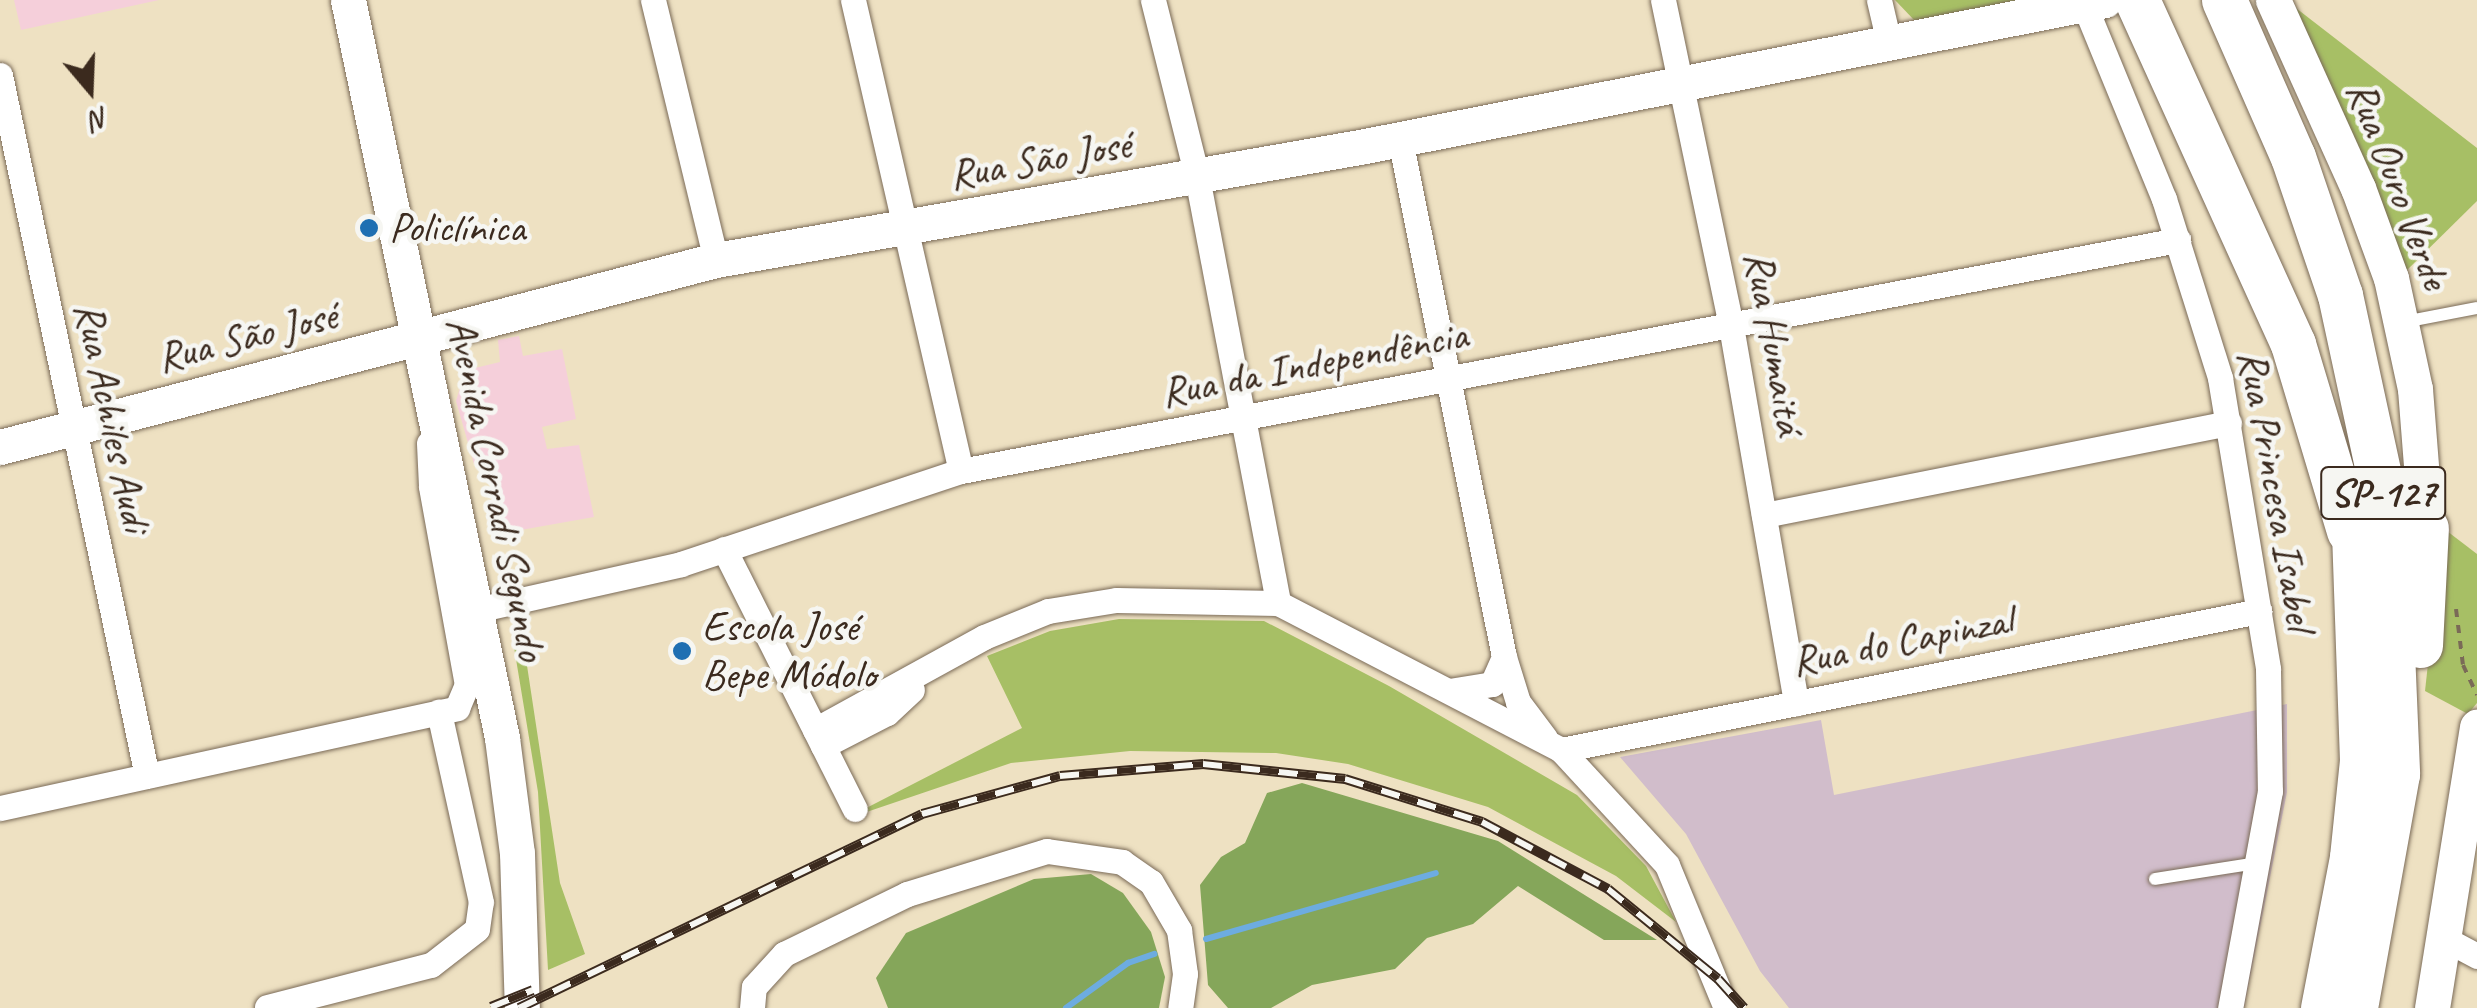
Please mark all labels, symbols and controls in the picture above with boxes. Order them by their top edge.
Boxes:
north arrow [40,40,140,140]
street label: Rua Ouro Verde [2335,74,2461,296]
text: N [86,99,114,138]
street label: Rua São José [946,119,1134,201]
place label: Policlínica [389,203,525,253]
marker: Policlínica [358,217,380,239]
street label: Rua Humaitá [1733,248,1815,438]
street label: Rua São José [152,290,342,384]
street label: Rua Achiles Audi [63,298,161,536]
street label: Rua da Independência [1156,310,1472,418]
street label: Avenida Corradi Segundo [435,313,557,665]
street label: Rua Princesa Isabel [2226,346,2326,634]
road number: SP-127 [2318,458,2448,528]
street label: Rua do Capinzal [1787,595,2017,687]
place label: Escola José Bepe Módolo [702,602,876,700]
marker: Escola José Bepe Módolo [671,640,693,662]

